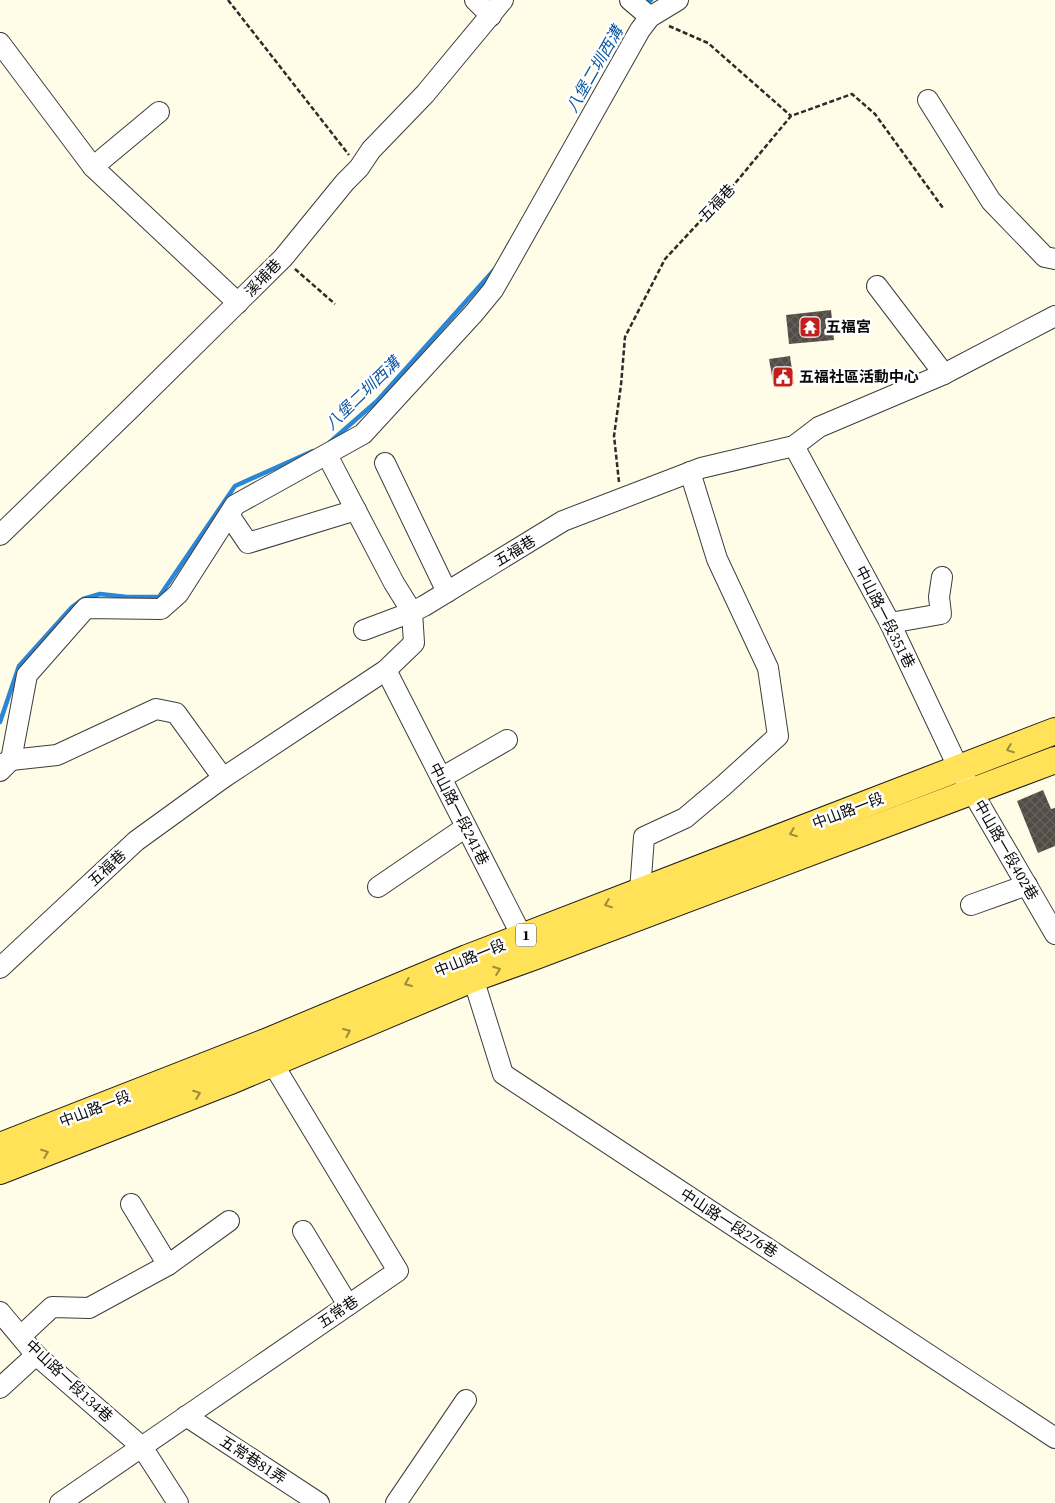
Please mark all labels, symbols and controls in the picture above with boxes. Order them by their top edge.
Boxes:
water label: 八堡二圳西溝 [560,20,629,116]
street label: 五福巷 [694,179,740,226]
street label: 溪埔巷 [239,254,286,301]
temple icon: 五福宮 [798,315,822,339]
place label: 五福宮 [826,316,871,337]
water label: 八堡二圳西溝 [320,350,406,434]
public building icon: 五福社區活動中心 [771,365,795,389]
place label: 五福社區活動中心 [799,366,919,387]
street label: 五福巷 [490,530,539,571]
street label: 中山路一段351巷 [851,562,920,672]
one-way arrow [1006,743,1014,753]
street label: 中山路一段241巷 [425,759,494,869]
street label: 中山路一段 [809,787,887,834]
street label: 中山路一段402巷 [969,796,1044,904]
one-way arrow [789,827,797,837]
street label: 五福巷 [83,845,130,891]
one-way arrow [604,898,613,908]
road number: 1 [516,924,536,946]
street label: 中山路一段 [431,934,509,981]
one-way arrow [492,966,501,976]
one-way arrow [405,977,413,987]
one-way arrow [342,1028,351,1039]
street label: 中山路一段 [56,1085,134,1132]
one-way arrow [192,1090,201,1101]
one-way arrow [41,1149,49,1159]
street label: 中山路一段276巷 [676,1183,782,1262]
street label: 五常巷 [313,1290,362,1333]
street label: 中山路一段134巷 [21,1335,118,1427]
street label: 五常巷81弄 [216,1430,290,1489]

